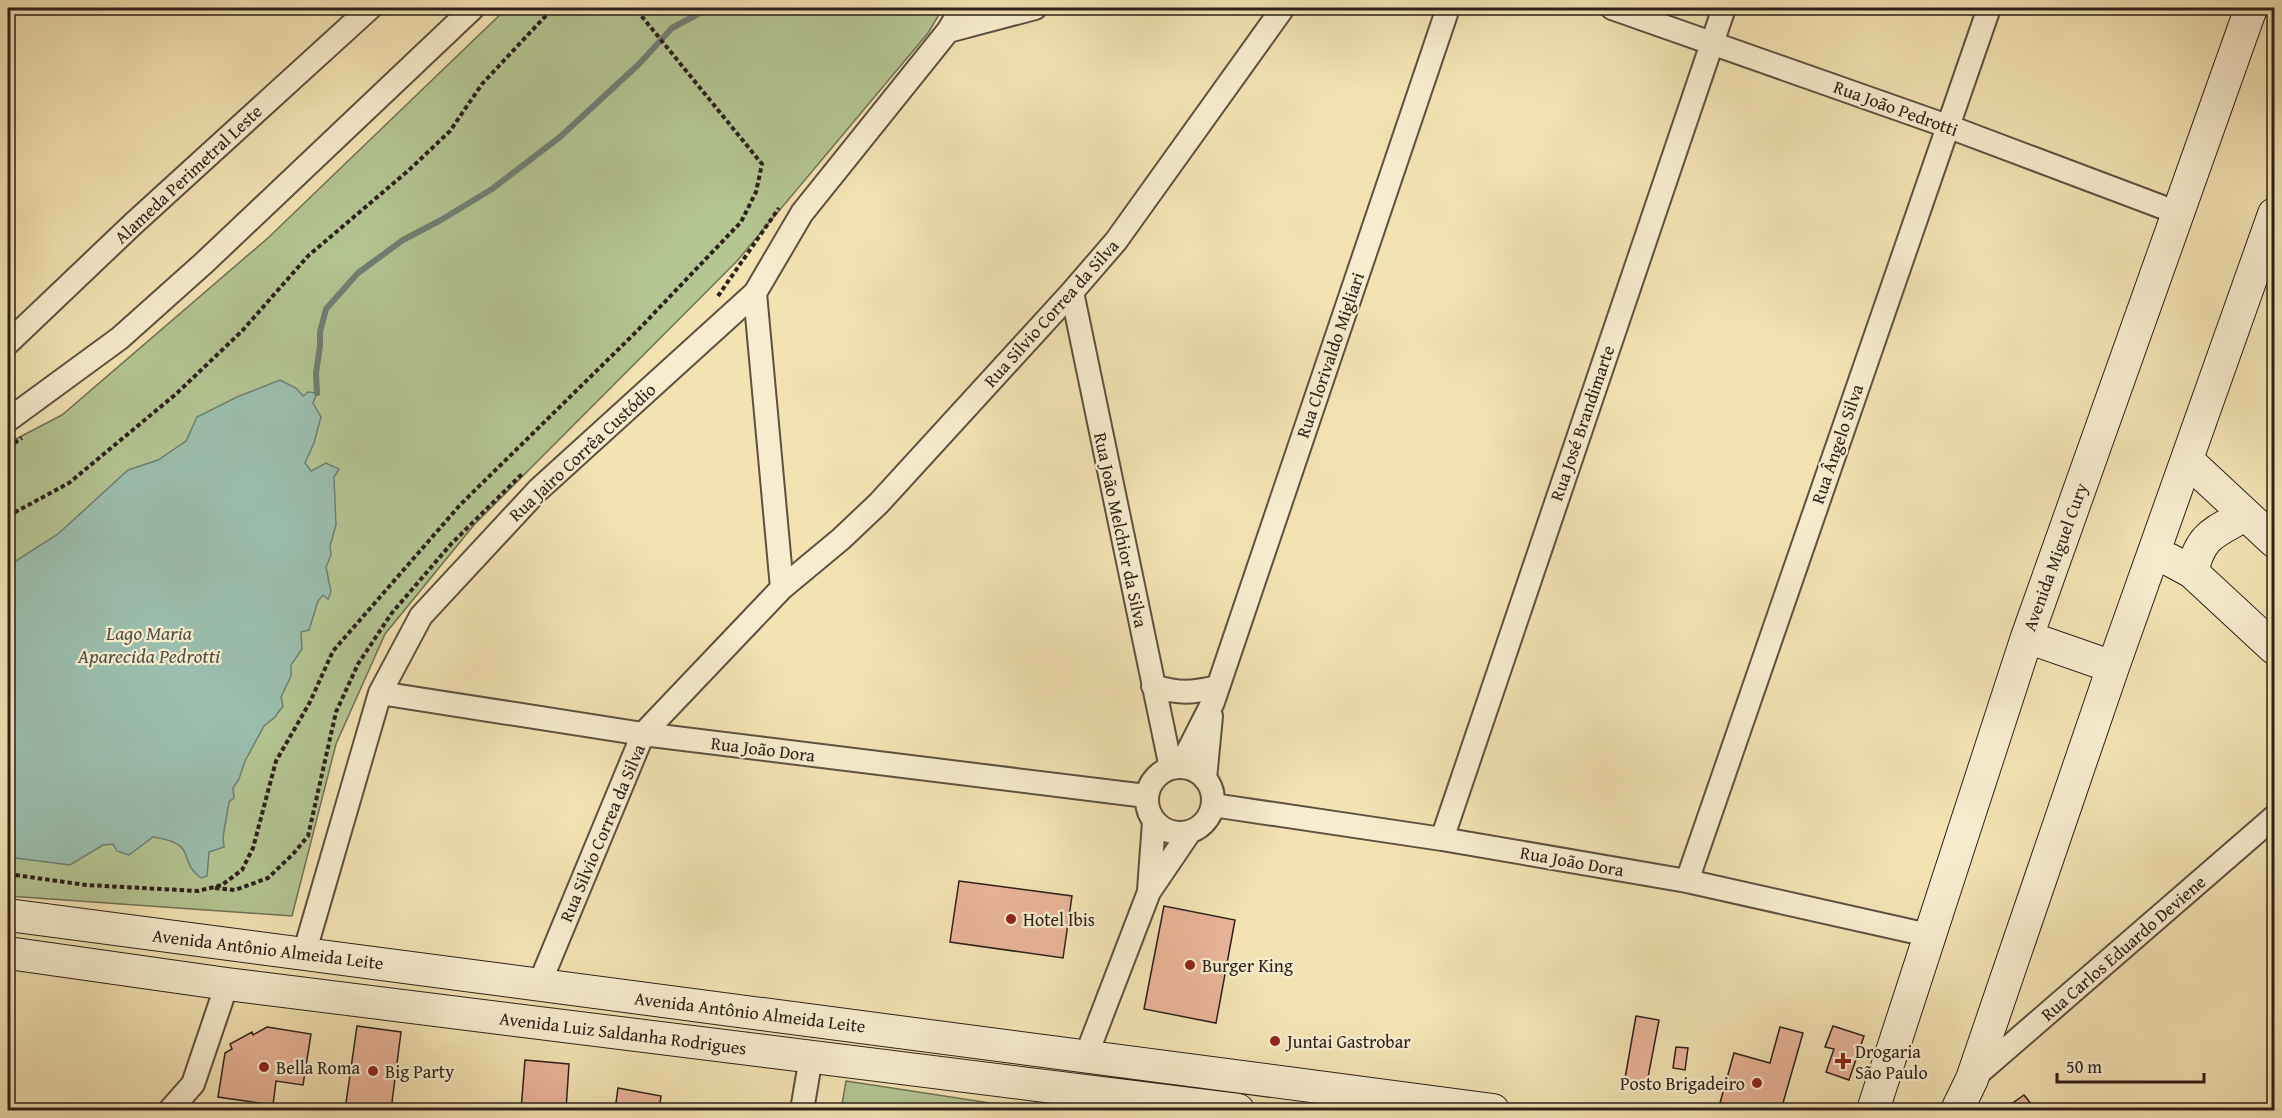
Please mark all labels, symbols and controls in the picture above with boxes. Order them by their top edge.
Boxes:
street label: Rua João Pedrotti [1830,73,1962,143]
street label: Alameda Perimetral Leste [108,98,268,250]
street label: Rua Silvio Correa da Silva [977,233,1125,393]
street label: Rua Clorivaldo Migliari [1289,268,1371,442]
street label: Rua José Brandimarte [1543,341,1621,505]
street label: Rua Jairo Corrêa Custódio [502,376,662,528]
street label: Rua Ângelo Silva [1804,380,1870,508]
street label: Rua João Melchior da Silva [1087,430,1155,631]
street label: Avenida Miguel Cury [2016,479,2094,635]
water label: Lago Maria Aparecida Pedrotti [77,618,220,670]
street label: Rua João Dora [709,729,817,769]
street label: Rua Silvio Correa da Silva [552,739,652,926]
street label: Rua João Dora [1518,839,1627,883]
street label: Rua Carlos Eduardo Deviene [2035,869,2211,1027]
place label: Hotel Ibis [1023,906,1095,933]
marker: Hotel Ibis [1004,912,1018,926]
street label: Avenida Antônio Almeida Leite [151,921,385,977]
place label: Burger King [1202,952,1293,979]
marker: Burger King [1183,958,1197,972]
street label: Avenida Antônio Almeida Leite [633,984,867,1040]
street label: Avenida Luiz Saldanha Rodrigues [498,1004,748,1062]
place label: Juntai Gastrobar [1285,1028,1411,1055]
marker: Juntai Gastrobar [1268,1034,1282,1048]
place label: Drogaria São Paulo [1855,1038,1928,1086]
scale bar [2057,1046,2204,1084]
text: 50 m [2066,1053,2102,1080]
place label: Bella Roma [276,1054,360,1081]
marker: Drogaria São Paulo [1836,1054,1850,1068]
place label: Big Party [385,1058,454,1085]
marker: Bella Roma [257,1060,271,1074]
marker: Big Party [366,1064,380,1078]
place label: Posto Brigadeiro [1620,1070,1745,1097]
marker: Posto Brigadeiro [1750,1076,1764,1090]

